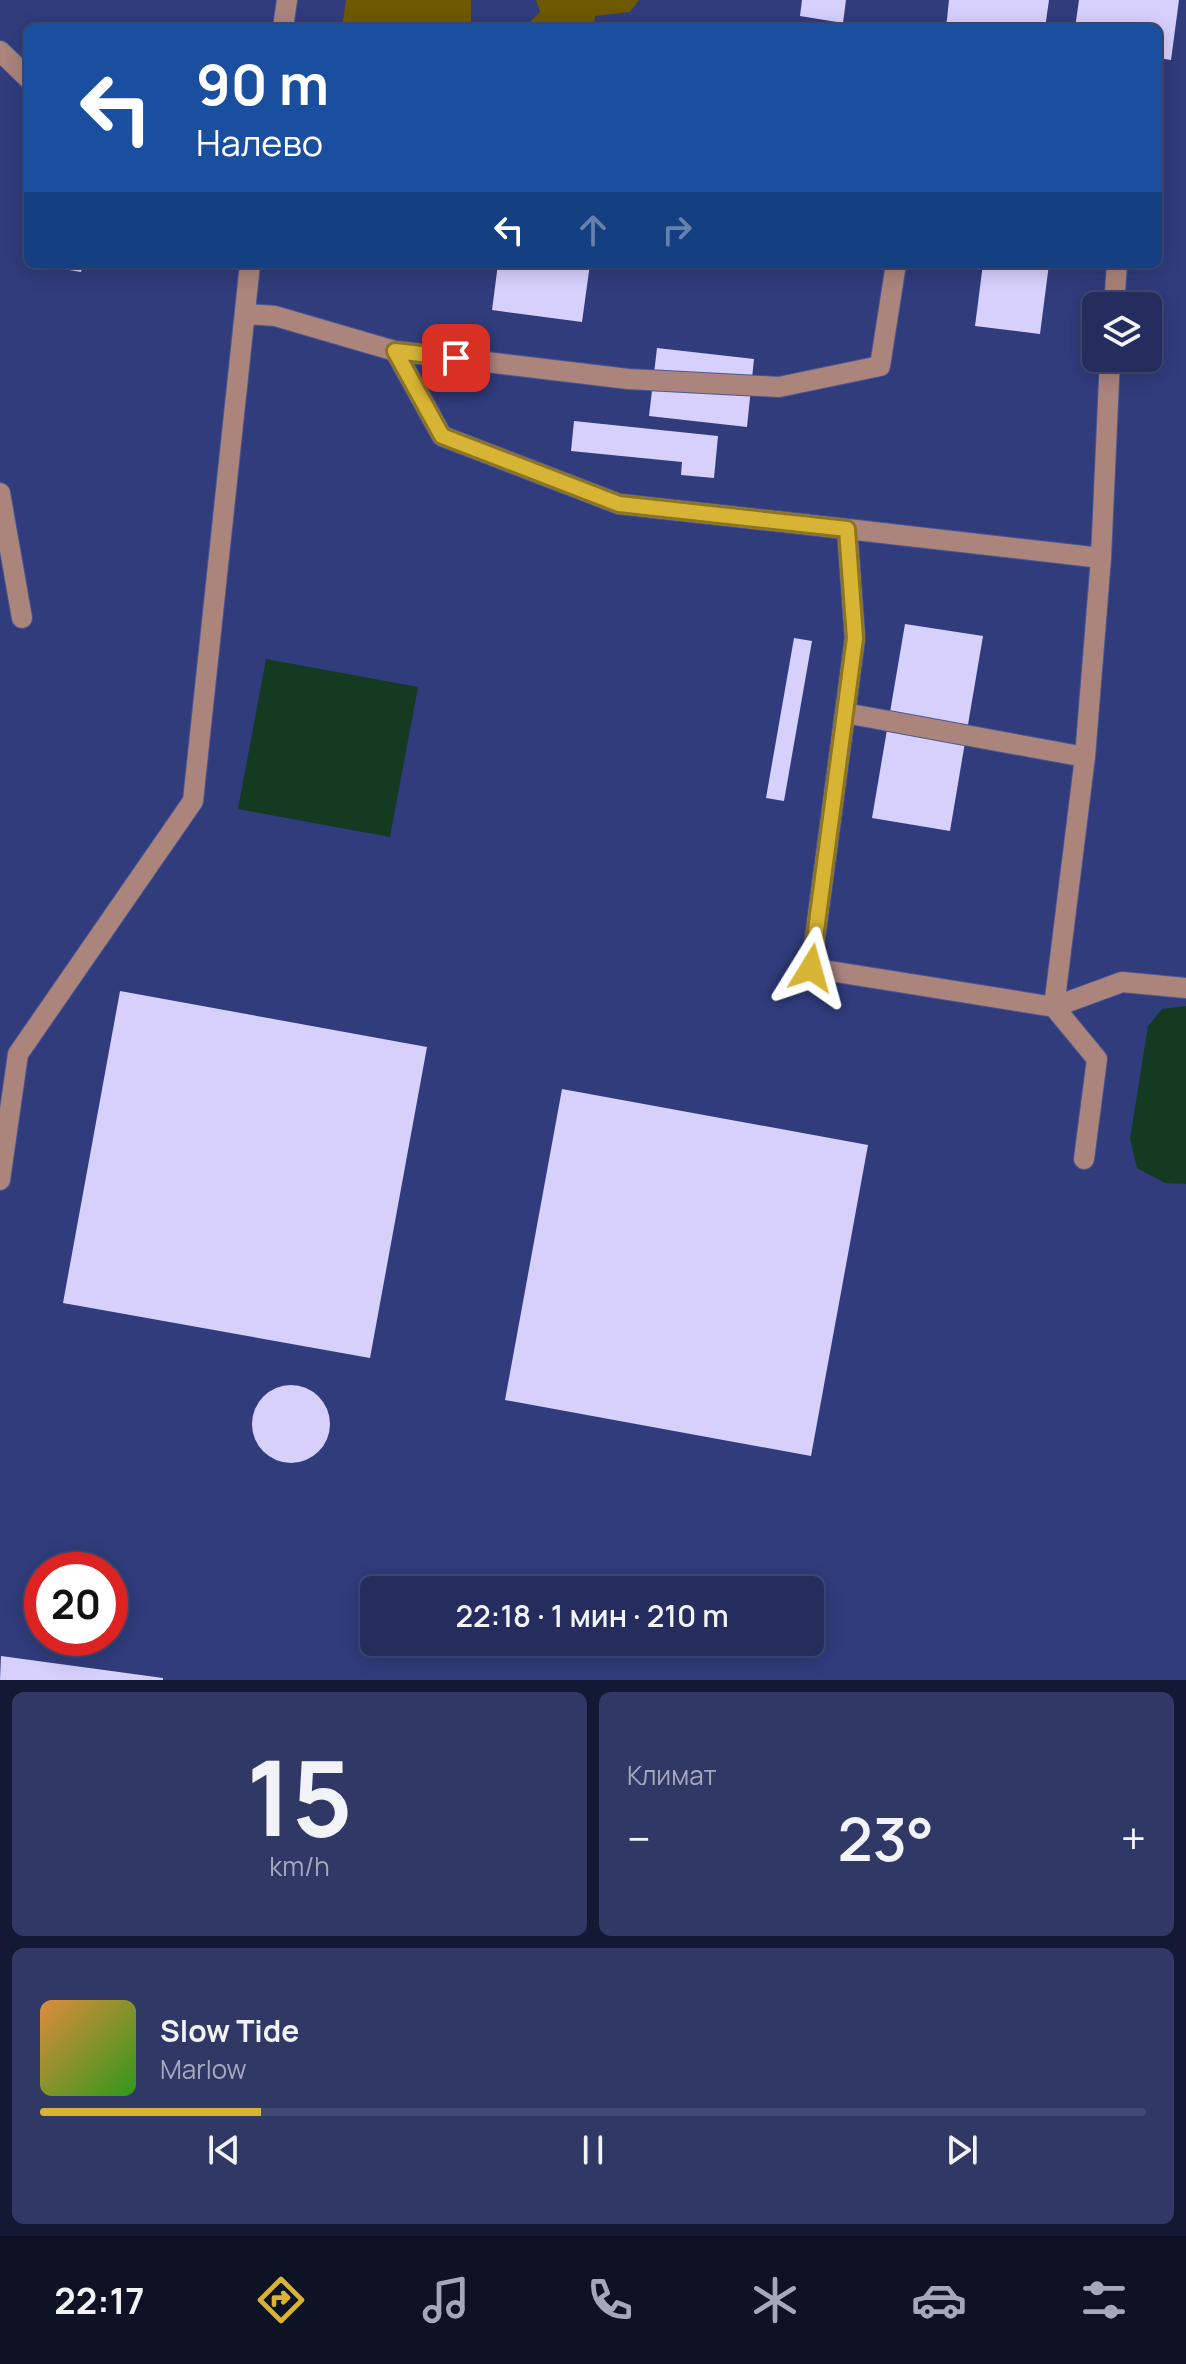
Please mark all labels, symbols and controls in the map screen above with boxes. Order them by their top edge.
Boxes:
text: 90 m [196,45,329,122]
icon: left [64,56,168,160]
text: Налево [196,118,323,167]
icon: left [487,208,531,252]
icon: ahead [571,208,615,252]
icon: right [655,208,699,252]
map controls [1082,292,1162,372]
button: layers [1082,292,1162,372]
pin [422,324,490,392]
icon: arrive [434,336,478,380]
position arrow [769,926,853,1010]
speed limit sign: 20 [24,1552,128,1656]
text: 22:18 · 1 мин · 210 m [455,1595,729,1636]
text: 15 [246,1725,353,1867]
text: Климат [627,1757,717,1793]
text: 23° [837,1797,934,1879]
text: − [627,1808,651,1868]
text: + [1121,1808,1146,1868]
text: km/h [269,1848,330,1884]
text: Slow Tide [160,2010,299,2051]
text: Marlow [160,2051,247,2087]
icon: previous [202,2128,246,2172]
icon: pause [571,2128,615,2172]
icon: next [940,2128,984,2172]
icon: directions [253,2272,309,2328]
icon: music [418,2272,474,2328]
icon: phone [582,2272,638,2328]
icon: climate [747,2272,803,2328]
icon: car [911,2272,967,2328]
icon: filters [1076,2272,1132,2328]
text: 22:17 [54,2276,144,2325]

